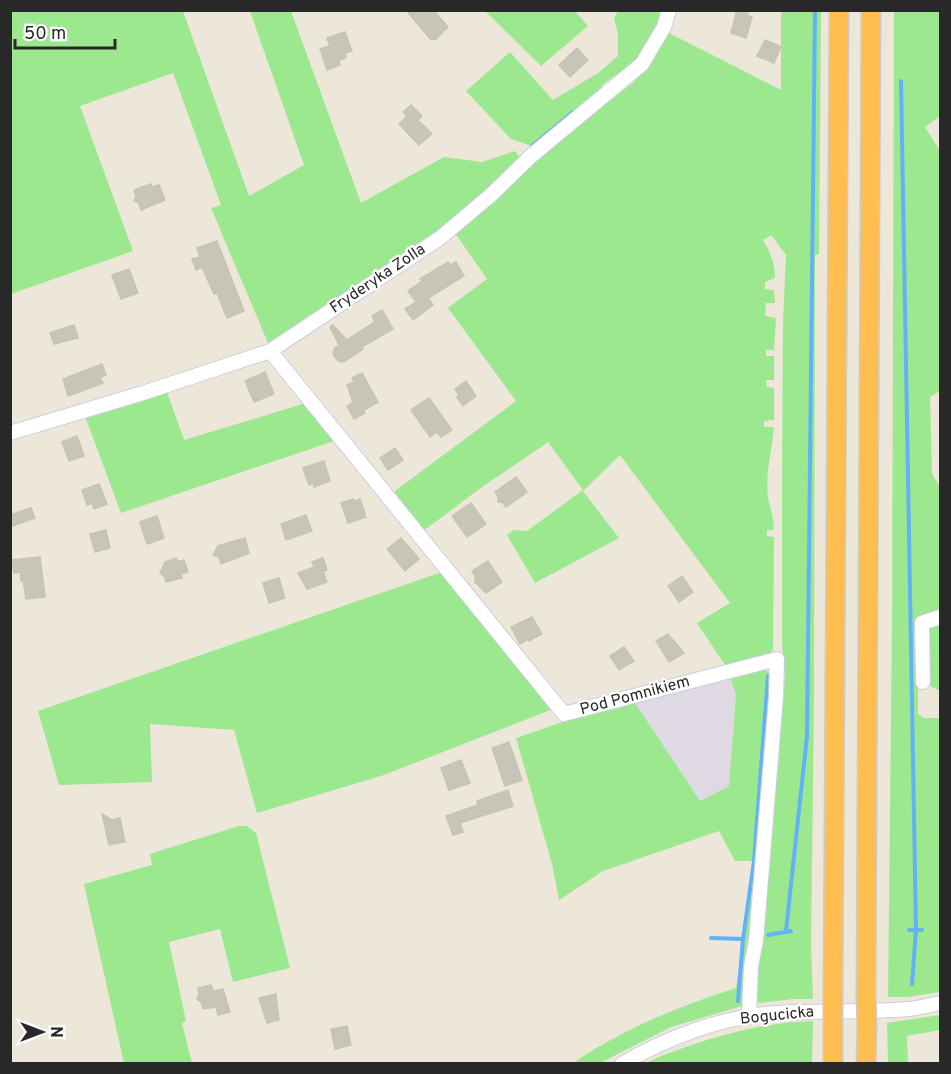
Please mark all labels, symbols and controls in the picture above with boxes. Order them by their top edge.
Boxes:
scale bar [15,12,116,50]
text: 50 m [24,23,66,46]
street label: Fryderyka Zolla [326,240,430,318]
street label: Pod Pomnikiem [578,672,692,720]
north arrow [12,1002,72,1062]
street label: Bogucicka [739,1002,815,1030]
text: N [45,1026,65,1038]

